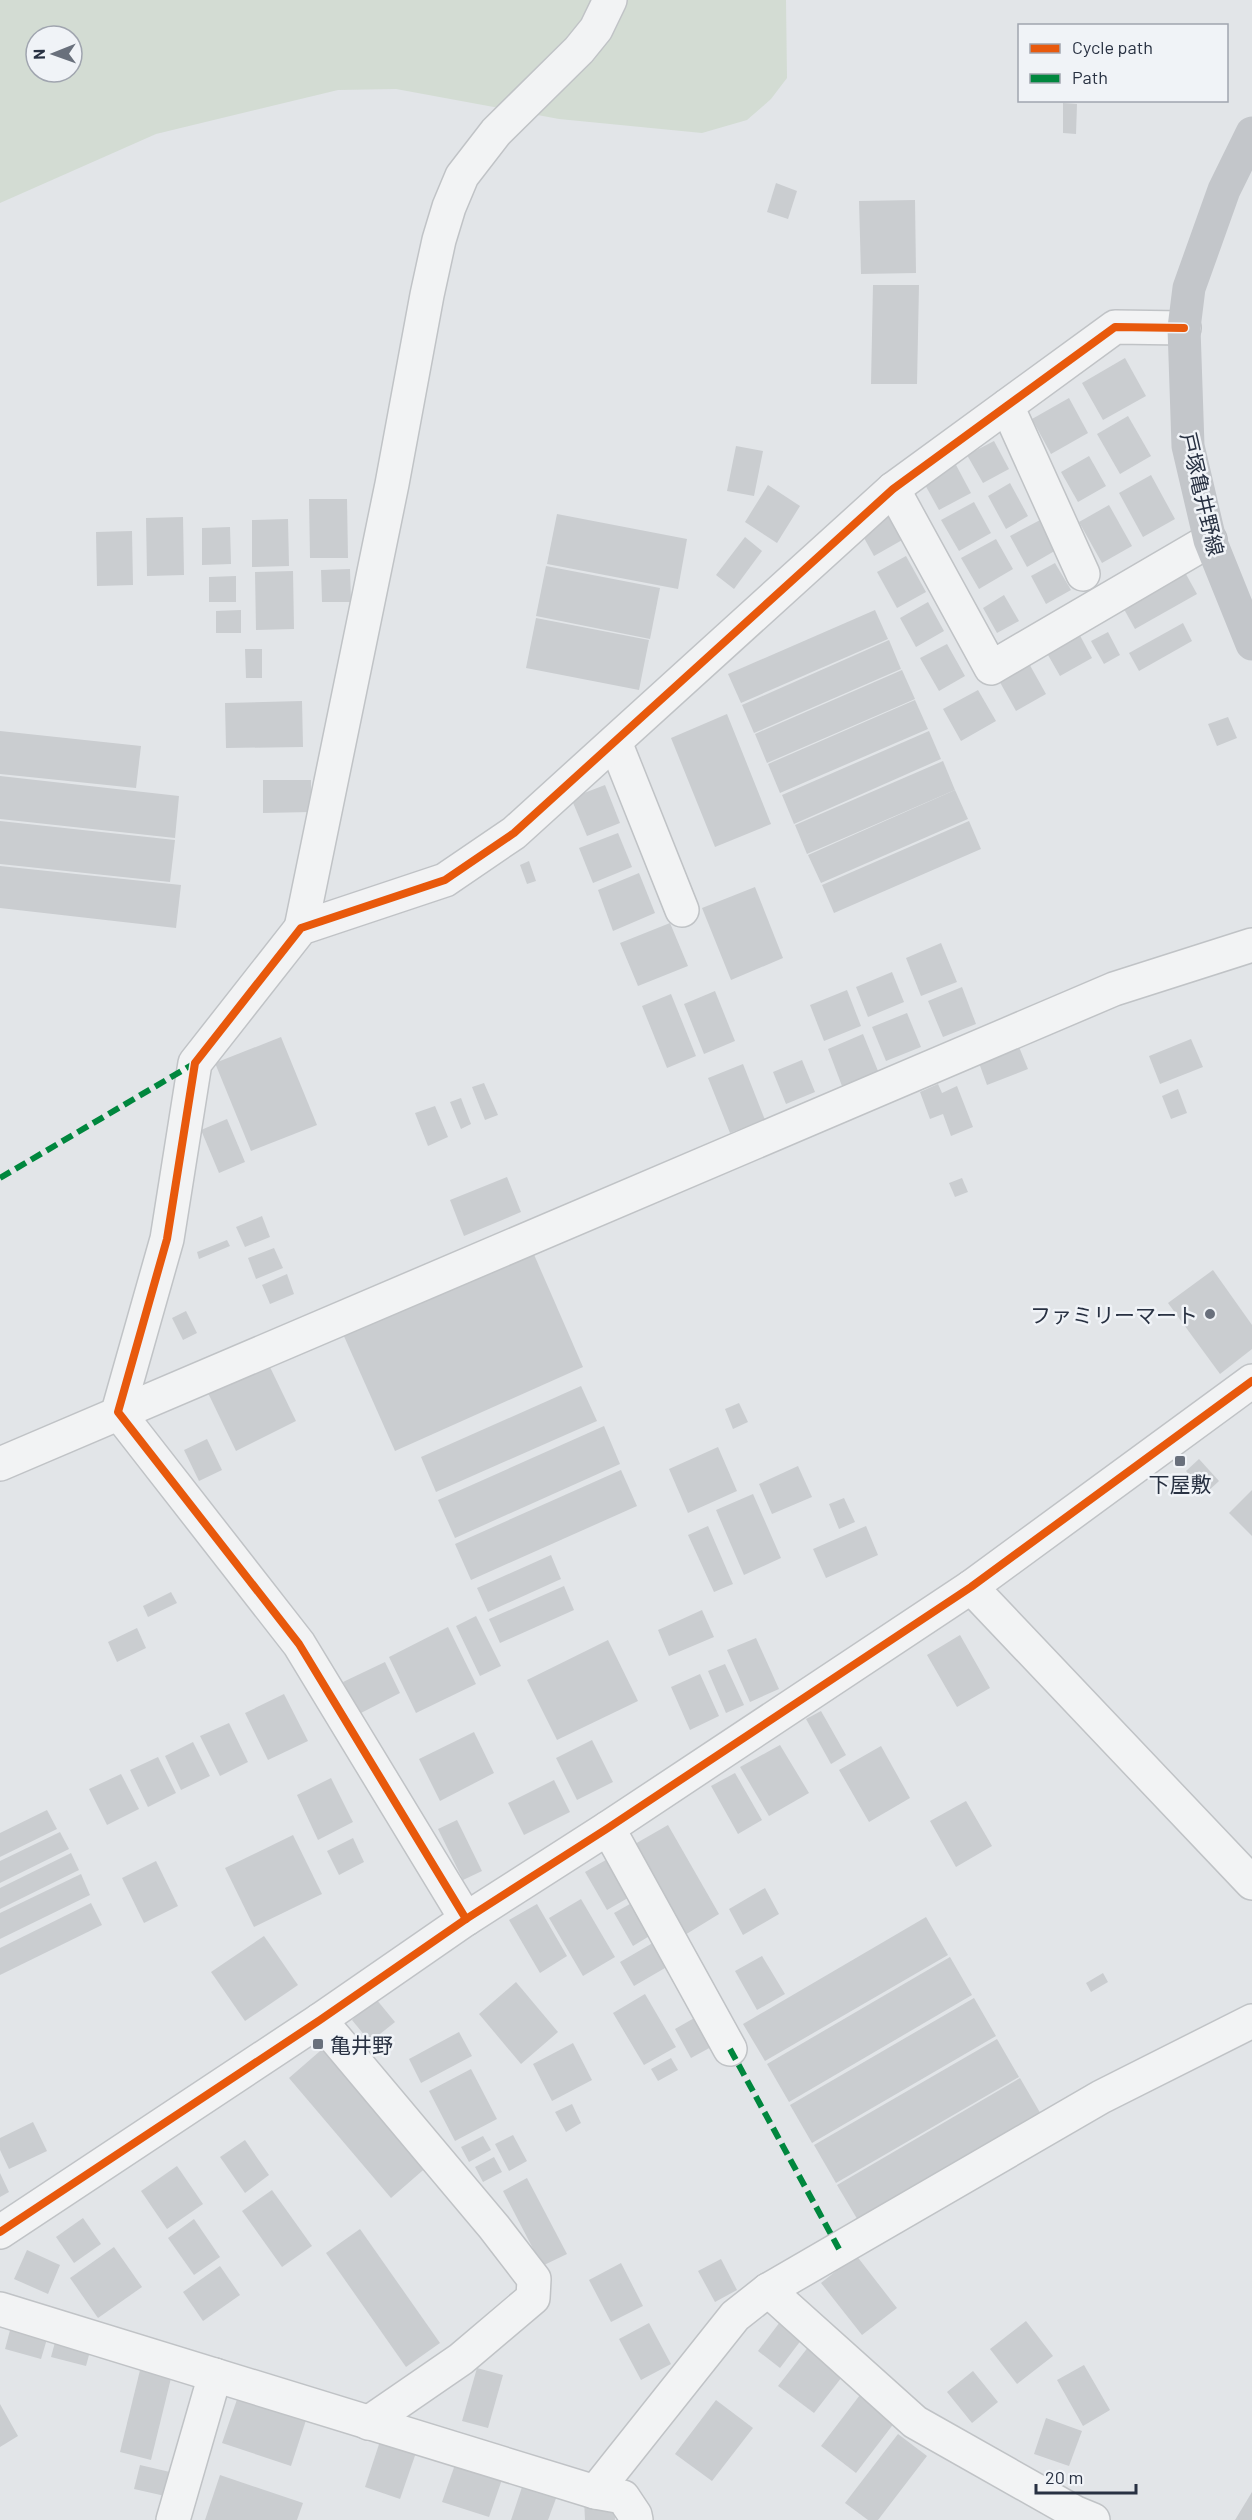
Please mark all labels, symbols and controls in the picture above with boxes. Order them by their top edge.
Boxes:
north arrow [24,24,84,84]
legend [1018,24,1228,102]
text: Cycle path [1072,36,1153,58]
text: N [29,49,48,60]
text: Path [1072,66,1108,88]
street label: 戸塚亀井野線 [1177,430,1229,558]
place label: ファミリーマート [1030,1302,1198,1327]
marker: ファミリーマート [1203,1307,1217,1321]
marker: 下屋敷 [1173,1454,1187,1468]
place label: 下屋敷 [1149,1471,1212,1496]
place label: 亀井野 [330,2032,393,2057]
marker: 亀井野 [311,2037,325,2051]
scale bar [1036,2457,1136,2495]
text: 20 m [1045,2466,1083,2488]

